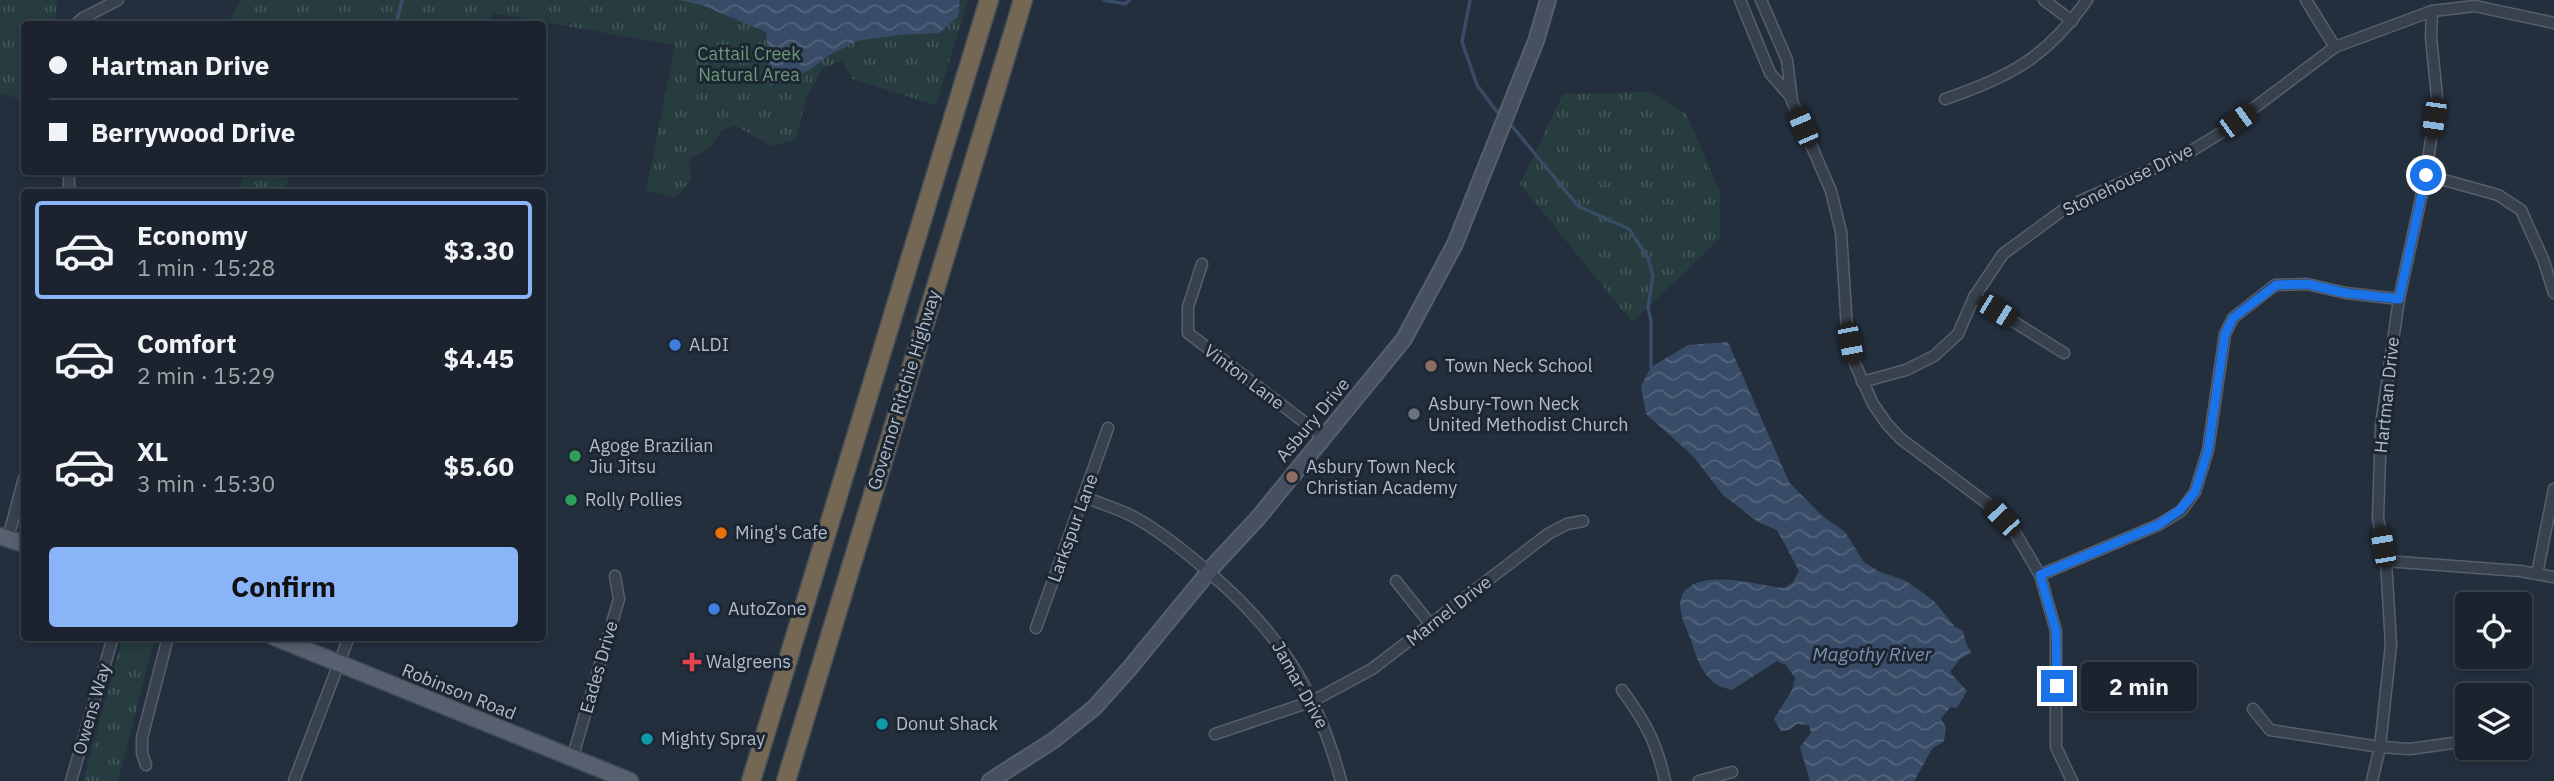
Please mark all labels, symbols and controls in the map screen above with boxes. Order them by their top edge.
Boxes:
park label: Cattail Creek Natural Area [697,42,801,86]
text: Hartman Drive [91,48,269,82]
car [2421,96,2448,140]
car [2214,100,2261,142]
car [1786,104,1821,150]
text: Berrywood Drive [91,115,295,149]
street label: Stonehouse Drive [2059,138,2197,221]
route start [2410,159,2442,191]
text: Economy [137,218,248,252]
icon: car [53,219,116,282]
text: $3.30 [444,233,514,267]
text: 1 min · 15:28 [137,252,275,282]
street label: Governor Ritchie Highway [862,287,945,493]
car [1974,291,2021,331]
car [1836,320,1865,366]
text: Comfort [137,326,236,360]
icon: car [53,327,116,390]
place label: ALDI [689,333,729,356]
street label: Hartman Drive [2369,336,2404,454]
marker: ALDI [667,337,683,353]
street label: Vinton Lane [1199,339,1289,415]
text: $4.45 [444,341,514,375]
place label: Town Neck School [1445,354,1593,377]
marker: Town Neck School [1423,358,1439,374]
text: 2 min · 15:29 [137,360,275,390]
street label: Asbury Drive [1271,373,1355,466]
place label: Asbury-Town Neck United Methodist Church [1428,392,1628,436]
marker: Asbury-Town Neck United Methodist Church [1406,406,1422,422]
text: XL [137,434,168,468]
place label: Agoge Brazilian Jiu Jitsu [589,434,714,478]
icon: car [53,435,116,498]
marker: Agoge Brazilian Jiu Jitsu [567,448,583,464]
text: $5.60 [444,449,514,483]
place label: Asbury Town Neck Christian Academy [1306,455,1457,499]
text: 3 min · 15:30 [137,468,275,498]
marker: Asbury Town Neck Christian Academy [1284,469,1300,485]
street label: Larkspur Lane [1042,470,1103,585]
place label: Rolly Pollies [585,488,683,511]
marker: Rolly Pollies [563,492,579,508]
car [1980,495,2025,541]
place label: Ming's Cafe [735,521,828,544]
car [2370,524,2397,570]
marker: Ming's Cafe [713,525,729,541]
button: Confirm [49,547,518,627]
street label: Marnel Drive [1401,570,1496,651]
map controls [2455,592,2532,760]
button: locate [2455,592,2532,669]
place label: AutoZone [728,597,807,620]
marker: AutoZone [706,601,722,617]
street label: Eades Drive [574,618,623,716]
street label: Jamar Drive [1267,637,1334,733]
water label: Magothy River [1813,642,1933,666]
place label: Walgreens [706,650,791,673]
marker: Walgreens [684,654,700,670]
street label: Robinson Road [399,658,520,725]
street label: Owens Way [68,661,116,757]
callout: 2 min [2082,662,2197,710]
route end [2041,670,2073,702]
text: 2 min [2109,671,2169,701]
button: layers [2455,683,2532,760]
place label: Donut Shack [896,712,999,735]
marker: Donut Shack [874,716,890,732]
place label: Mighty Spray [661,727,765,750]
marker: Mighty Spray [639,731,655,747]

